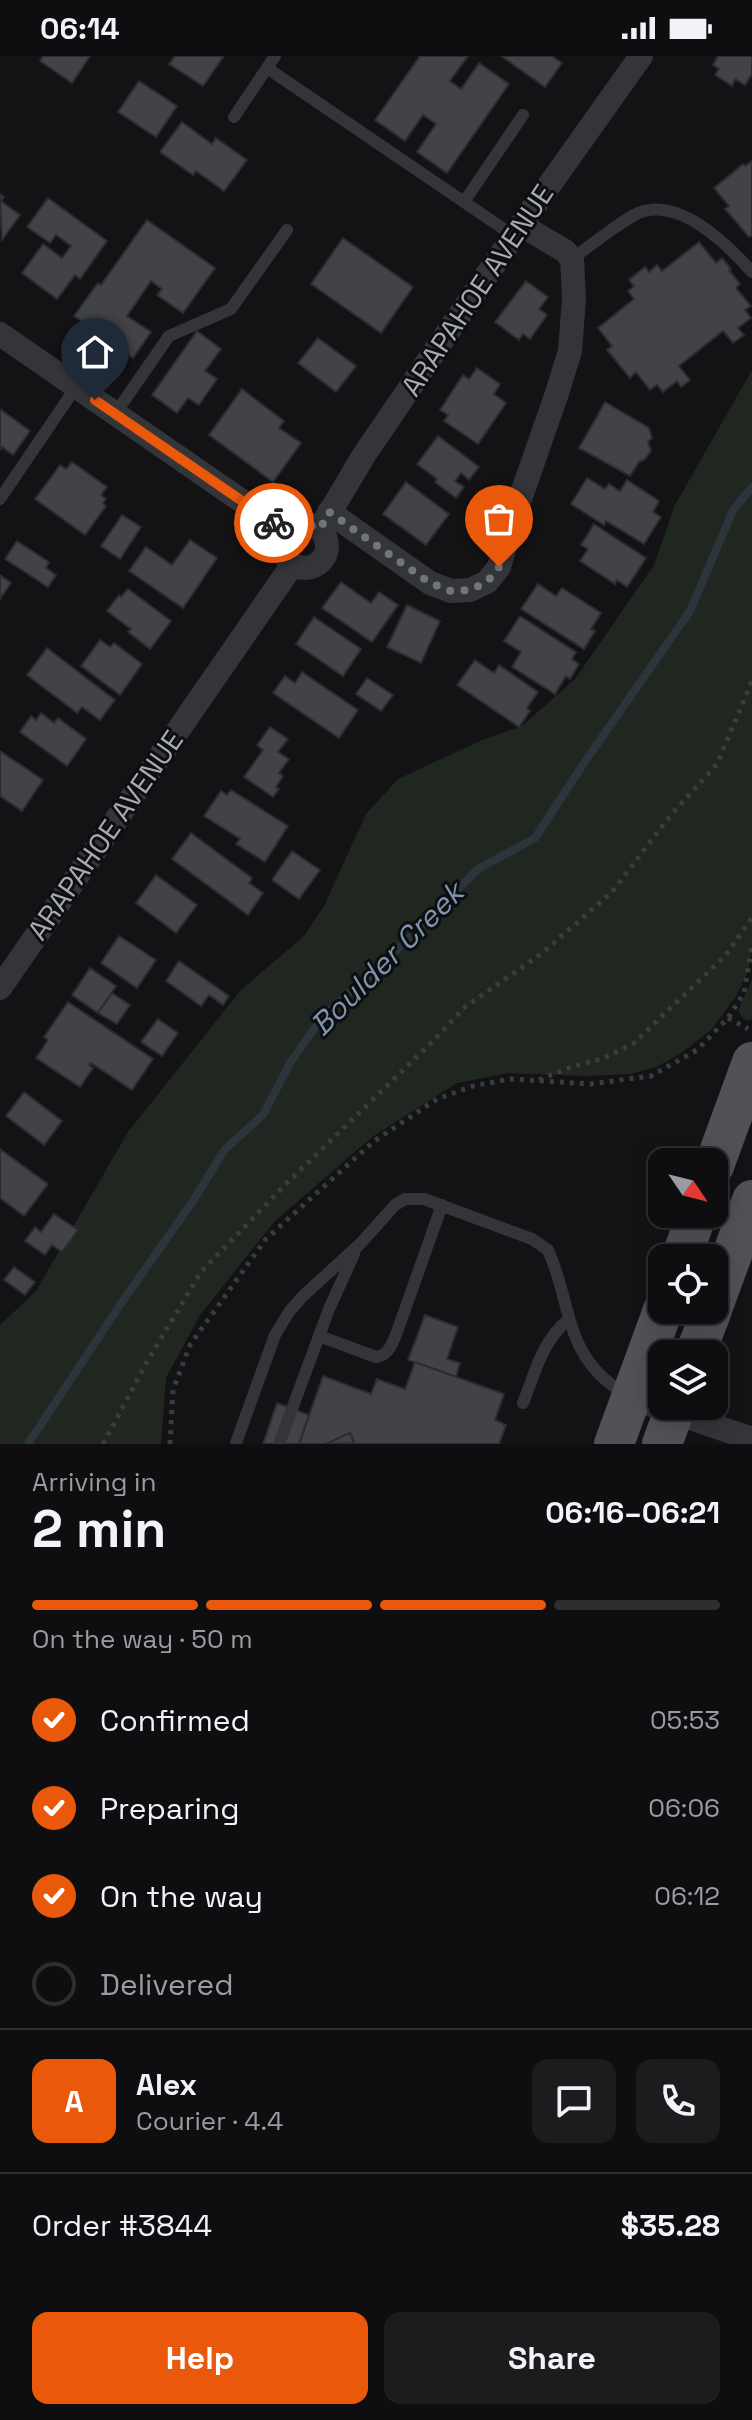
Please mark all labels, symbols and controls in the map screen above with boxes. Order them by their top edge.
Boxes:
text: 06:14 [40,9,120,48]
street label: ARAPAHOE AVENUE [393,177,561,403]
pin [61,318,129,400]
icon: home [73,330,117,374]
courier [234,483,314,563]
pin [465,485,533,567]
icon: bag [477,497,521,541]
icon: bike [252,501,296,545]
street label: ARAPAHOE AVENUE [19,723,191,947]
water label: Boulder Creek [301,871,474,1044]
north arrow [648,1148,728,1228]
map controls [648,1148,728,1420]
button: locate [648,1244,728,1324]
button: layers [648,1340,728,1420]
text: Arriving in [32,1465,156,1499]
text: 06:16–06:21 [545,1493,720,1532]
text: 2 min [32,1496,166,1562]
text: On the way · 50 m [32,1622,253,1656]
icon: check [32,1698,76,1742]
text: Confirmed [100,1701,250,1740]
text: 05:53 [650,1703,720,1737]
icon: check [32,1786,76,1830]
text: Preparing [100,1789,239,1828]
text: 06:06 [648,1791,720,1825]
icon: check [32,1874,76,1918]
text: On the way [100,1877,263,1916]
text: 06:12 [654,1879,720,1913]
text: Delivered [100,1965,234,2004]
button: chat [532,2059,616,2143]
button: phone [636,2059,720,2143]
text: Alex [136,2065,197,2104]
text: A [64,2082,84,2121]
text: Courier · 4.4 [136,2104,283,2138]
text: Order #3844 [32,2206,212,2245]
text: $35.28 [621,2206,720,2245]
button: Help [32,2312,368,2404]
button: Share [384,2312,720,2404]

